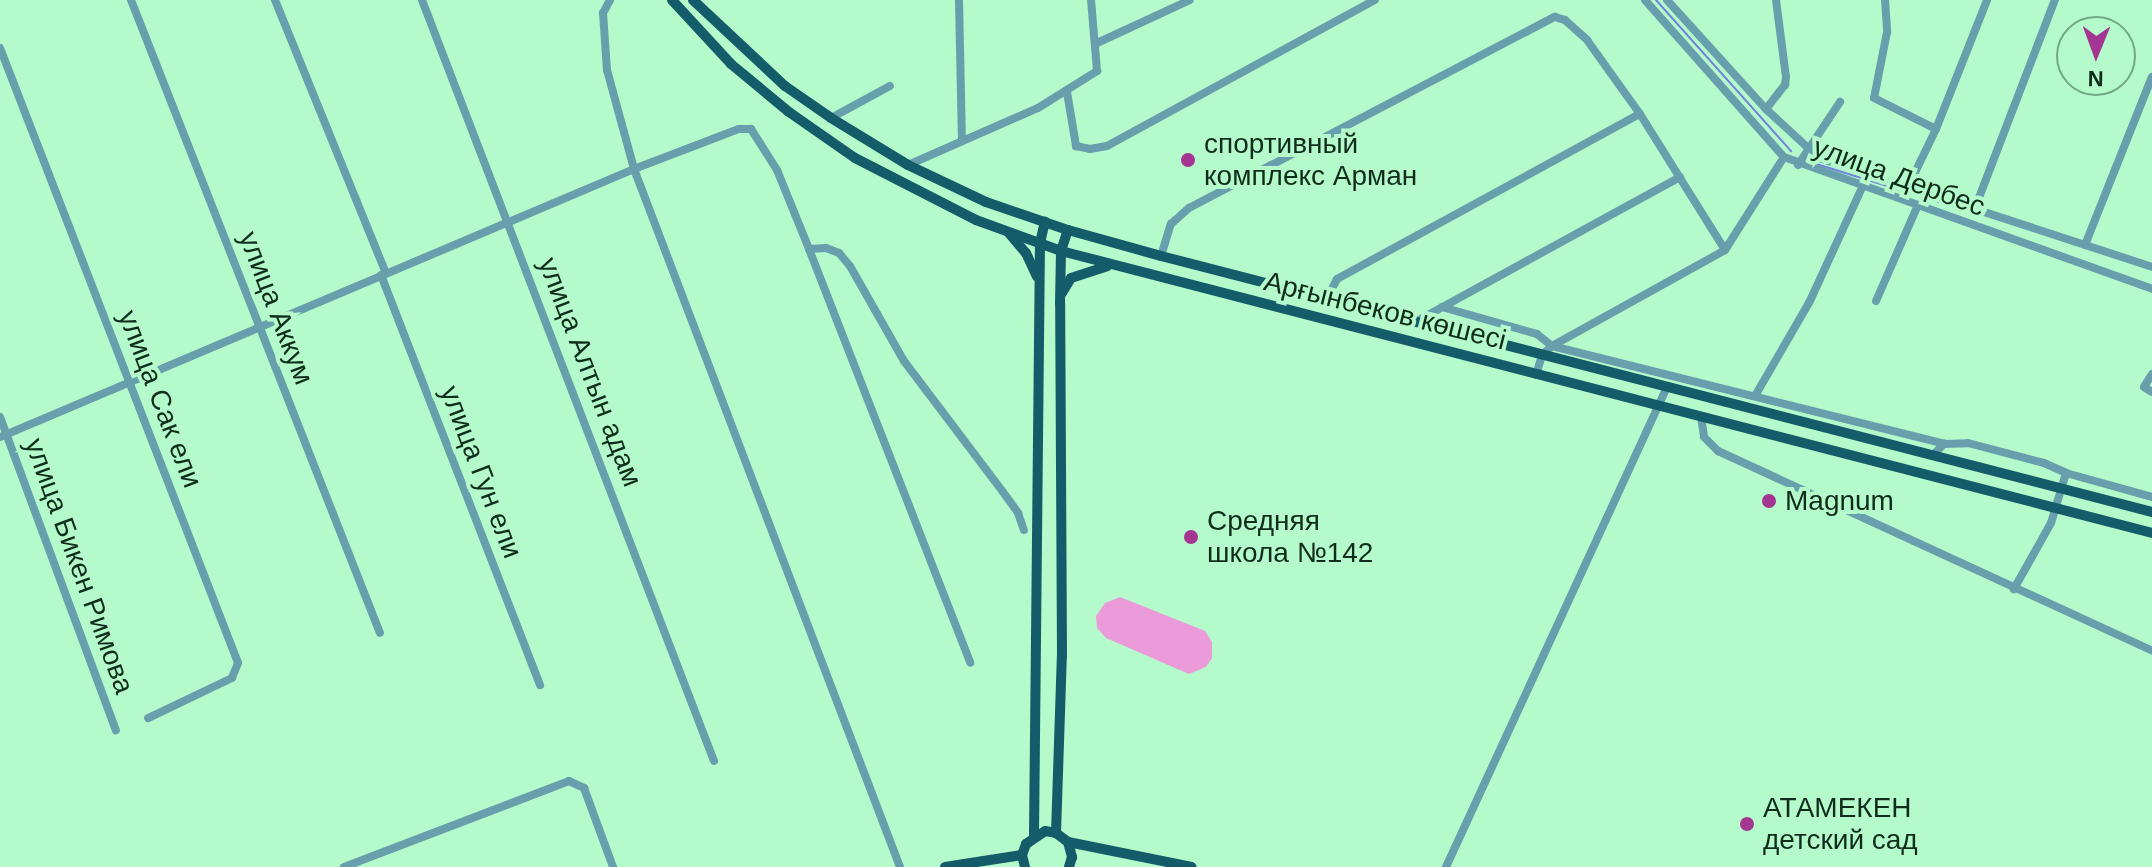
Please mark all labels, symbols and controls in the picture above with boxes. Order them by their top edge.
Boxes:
north arrow [2056,16,2136,96]
text: N [2087,66,2104,91]
place label: спортивный комплекс Арман [1204,127,1417,193]
street label: улица Дербес [1809,130,1989,224]
marker: спортивный комплекс Арман [1179,151,1197,169]
street label: улица Аккум [231,227,321,389]
street label: улица Алтын адам [531,253,649,491]
street label: Арғынбеков көшесі [1261,265,1509,357]
street label: улица Сак ели [111,305,209,493]
street label: улица Гун ели [433,381,529,563]
street label: улица Бикен Римова [17,434,141,698]
place label: Magnum [1785,484,1894,518]
marker: Magnum [1760,492,1778,510]
place label: Средняя школа №142 [1207,504,1373,570]
marker: Средняя школа №142 [1182,528,1200,546]
place label: АТАМЕКЕН детский сад [1763,791,1918,857]
marker: АТАМЕКЕН детский сад [1738,815,1756,833]

